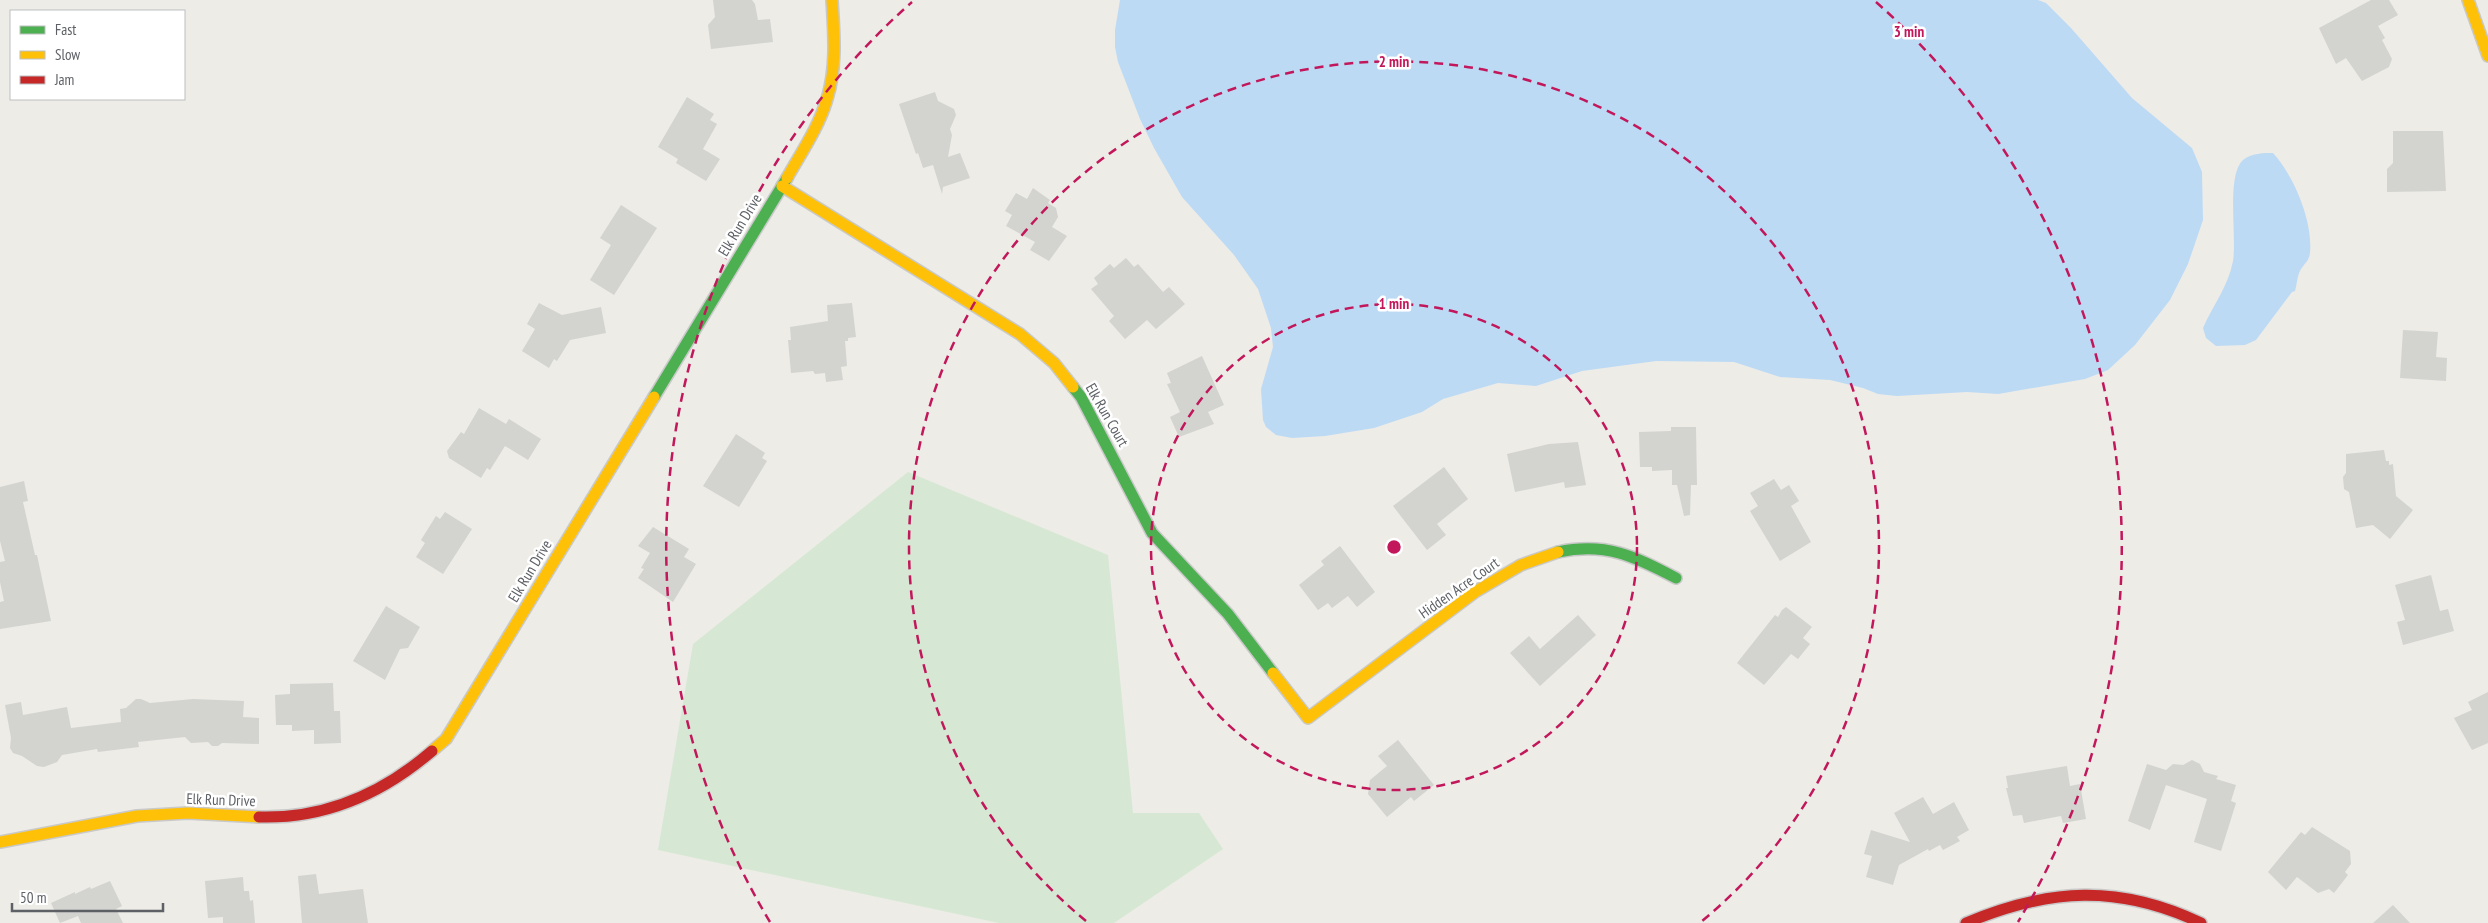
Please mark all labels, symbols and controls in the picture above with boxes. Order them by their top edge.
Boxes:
legend [10,10,185,100]
text: Fast [55,20,76,39]
text: 3 min [1894,22,1924,41]
text: Slow [55,45,80,64]
text: 2 min [1379,52,1409,71]
text: Jam [54,70,74,89]
street label: Elk Run Drive [714,190,766,259]
text: 1 min [1379,294,1409,313]
street label: Elk Run Court [1082,380,1133,450]
street label: Elk Run Drive [504,536,556,605]
centre of rings [1385,538,1403,556]
street label: Hidden Acre Court [1415,553,1503,622]
street label: Elk Run Drive [186,789,256,810]
scale bar [12,880,164,912]
text: 50 m [20,888,46,907]

